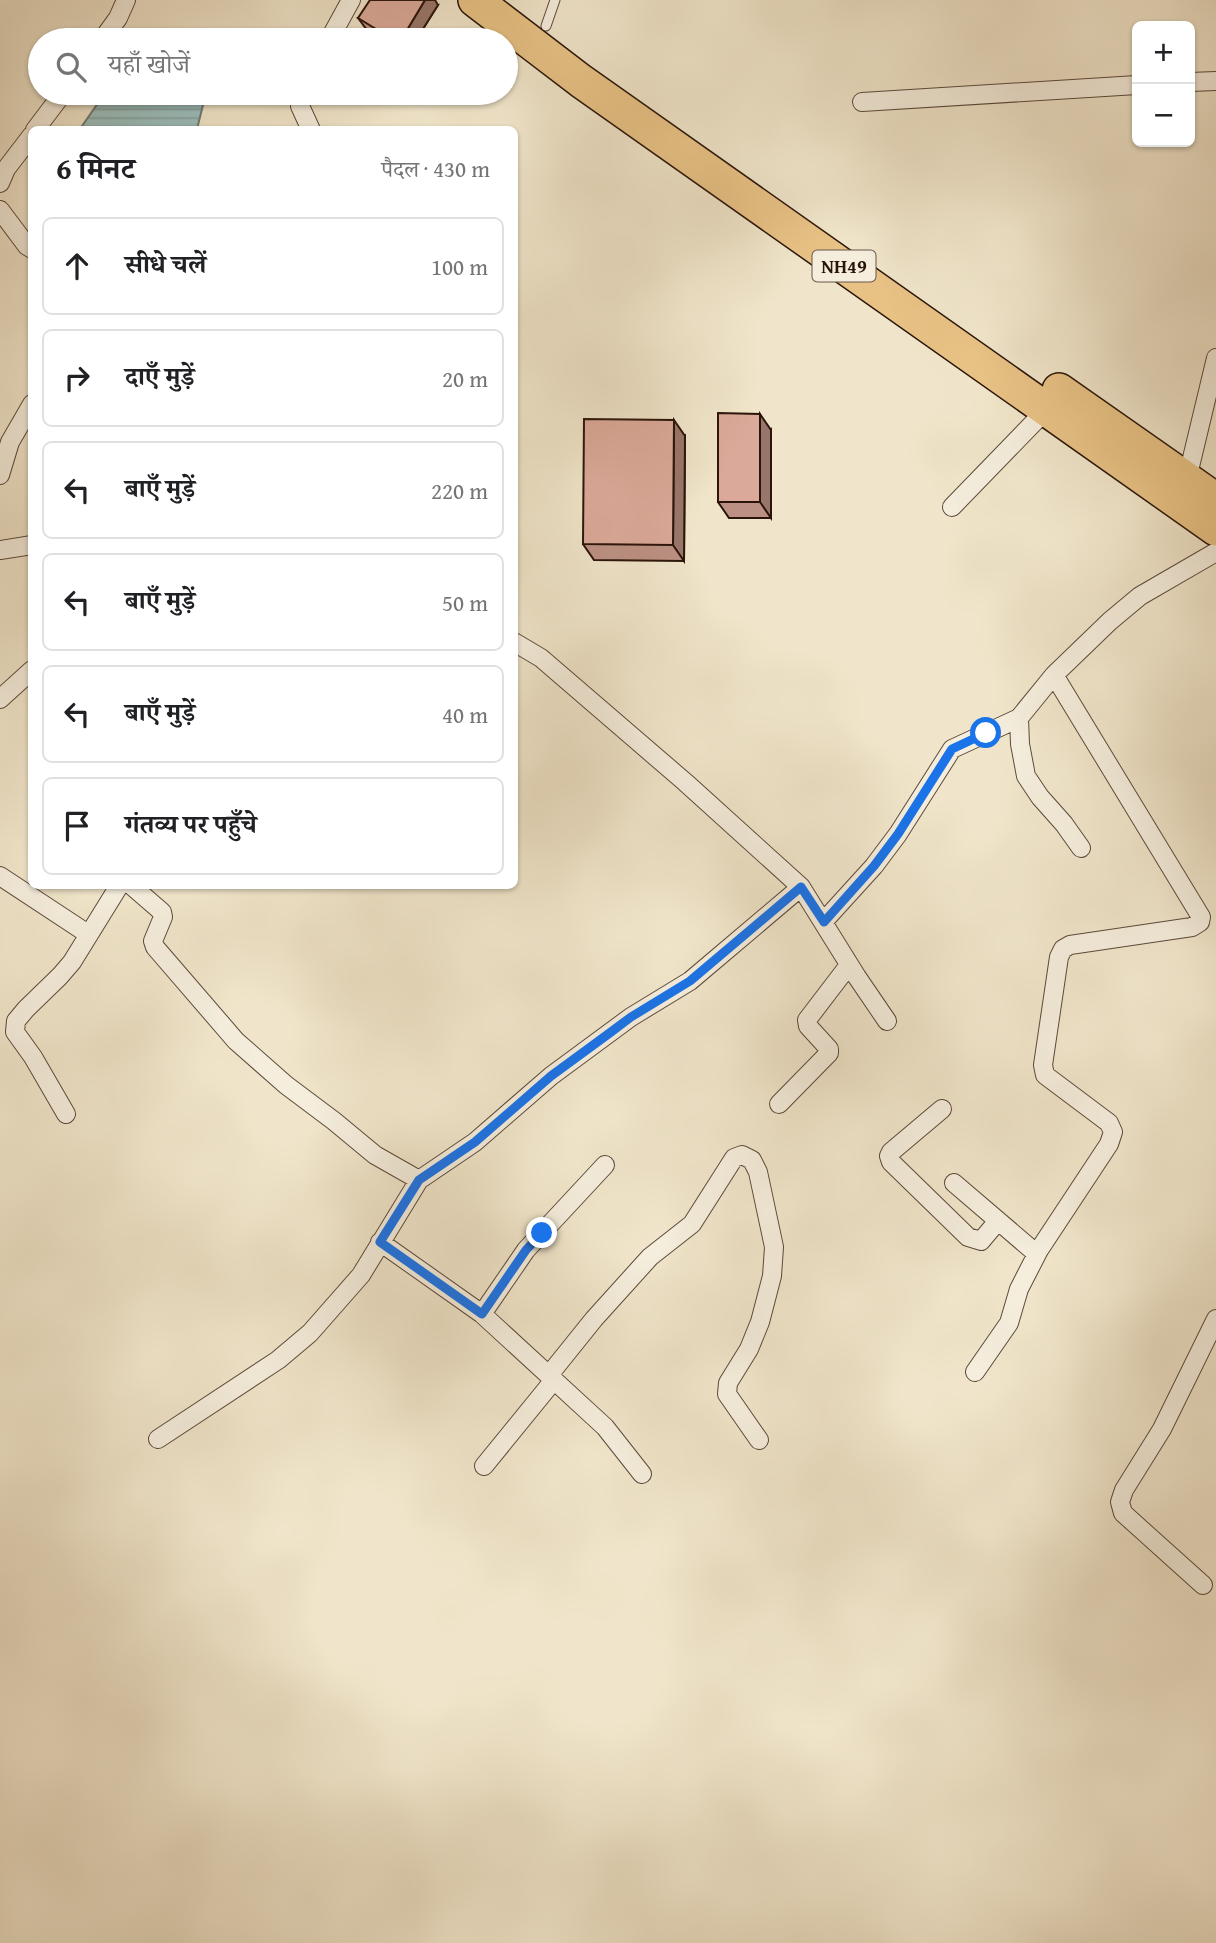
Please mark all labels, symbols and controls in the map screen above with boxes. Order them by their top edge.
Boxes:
map controls [1132,21,1195,147]
button: + [1132,21,1195,84]
search box [28,28,518,105]
text: यहाँ खोजें [108,44,190,83]
icon: search [52,48,90,86]
button: − [1132,84,1195,147]
text: 6 मिनट [56,146,135,190]
text: पैदल · 430 m [381,152,490,185]
text: सीधे चलें [125,244,206,283]
icon: ahead [58,247,96,285]
text: 100 m [431,250,488,283]
road number: NH49 [812,250,876,282]
text: दाएँ मुड़ें [125,356,194,395]
icon: right [58,359,96,397]
text: 20 m [442,362,488,395]
text: बाएँ मुड़ें [125,468,195,507]
icon: left [58,471,96,509]
text: 220 m [431,474,488,507]
text: बाएँ मुड़ें [125,580,195,619]
icon: left [58,583,96,621]
text: 50 m [442,586,488,619]
text: बाएँ मुड़ें [125,692,195,731]
icon: left [58,695,96,733]
text: 40 m [442,698,488,731]
route start [970,717,1001,748]
text: गंतव्य पर पहुँचे [125,804,257,843]
icon: arrive [58,807,96,845]
route end [526,1217,557,1248]

